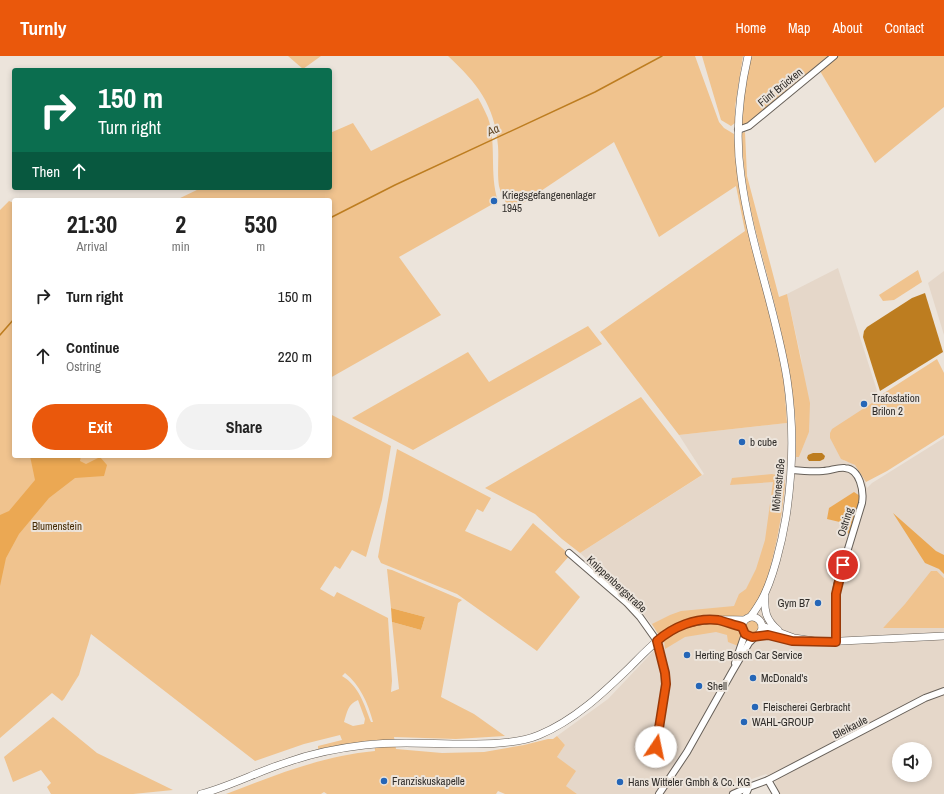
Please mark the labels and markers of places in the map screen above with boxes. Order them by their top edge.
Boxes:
place label: Kriegsgefangenenlager 1945 [502,188,596,215]
marker: Kriegsgefangenenlager 1945 [489,196,499,206]
place label: Trafostation Brilon 2 [872,391,920,418]
marker: Trafostation Brilon 2 [859,399,869,409]
place label: b cube [750,435,777,449]
marker: b cube [737,437,747,447]
pin [826,548,860,582]
place label: Gym B7 [777,596,810,610]
marker: Gym B7 [813,598,823,608]
place label: Herting Bosch Car Service [695,648,802,662]
marker: Herting Bosch Car Service [682,650,692,660]
place label: McDonald's [761,671,808,685]
marker: McDonald's [748,673,758,683]
place label: Shell [707,679,727,693]
marker: Shell [694,681,704,691]
place label: Fleischerei Gerbracht [763,700,851,714]
marker: Fleischerei Gerbracht [750,702,760,712]
place label: WAHL-GROUP [752,715,814,729]
marker: WAHL-GROUP [739,717,749,727]
place label: Franziskuskapelle [392,774,465,788]
place label: Hans Witteler Gmbh & Co. KG [628,775,750,789]
marker: Franziskuskapelle [379,776,389,786]
marker: Hans Witteler Gmbh & Co. KG [615,777,625,787]

